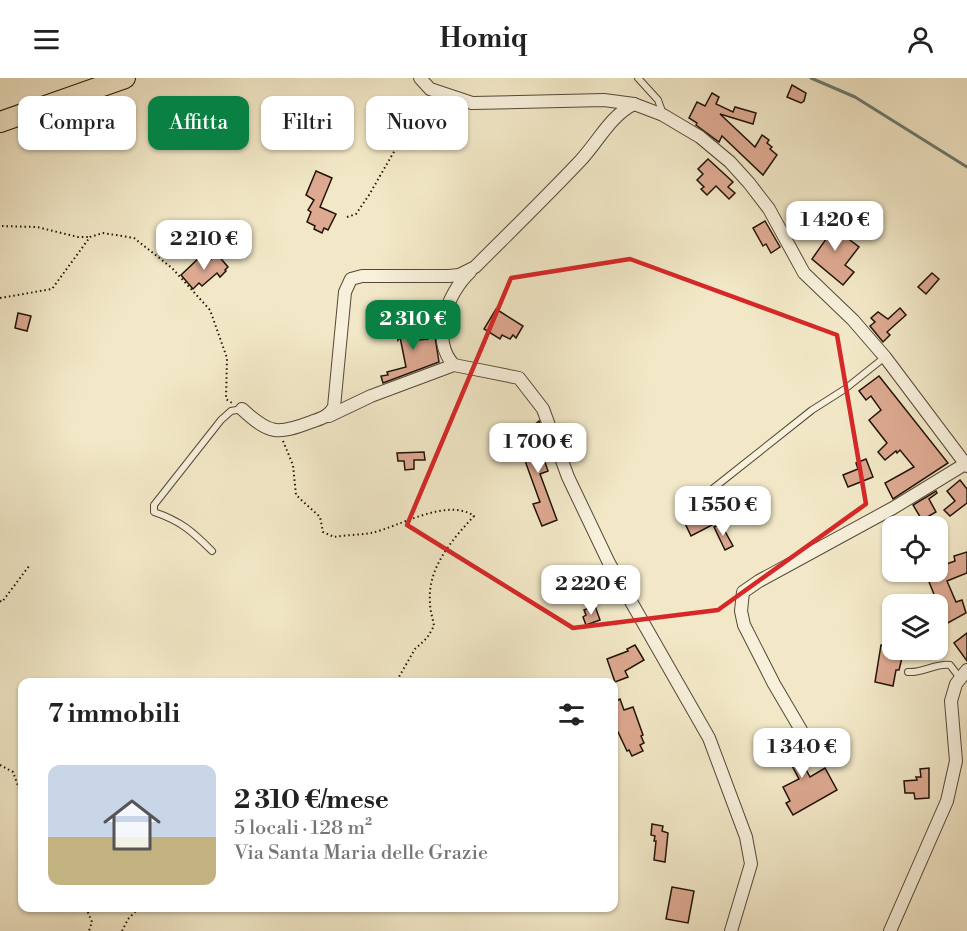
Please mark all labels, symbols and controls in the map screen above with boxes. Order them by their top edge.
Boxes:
text: Homiq [439,22,528,56]
icon: menu [30,23,63,56]
icon: person [904,23,937,56]
chip: Compra [18,96,136,150]
chip: Affitta [148,96,249,150]
chip: Filtri [261,96,354,150]
chip: Nuovo [366,96,468,150]
pin: 1 420 € [780,201,890,252]
text: 1 420 € [800,208,870,233]
pin: 2 210 € [149,220,259,271]
text: 2 210 € [170,227,238,252]
pin: 2 310 € [358,300,468,351]
text: 2 310 € [380,307,446,332]
pin: 1 700 € [483,423,593,474]
text: 1 700 € [503,430,573,455]
pin: 1 550 € [668,486,778,537]
text: 1 550 € [689,493,757,518]
map controls [882,516,948,660]
button: locate [882,516,948,582]
pin: 2 220 € [536,565,646,616]
text: 2 220 € [555,572,627,597]
button: layers [882,594,948,660]
text: 7 immobili [48,698,180,730]
icon: filters [555,698,588,731]
pin: 1 340 € [747,728,857,779]
text: 1 340 € [767,735,837,760]
text: 2 310 €/mese [234,784,389,816]
icon: home [96,789,168,861]
text: 5 locali · 128 m² [234,816,372,841]
text: Via Santa Maria delle Grazie [234,841,488,866]

